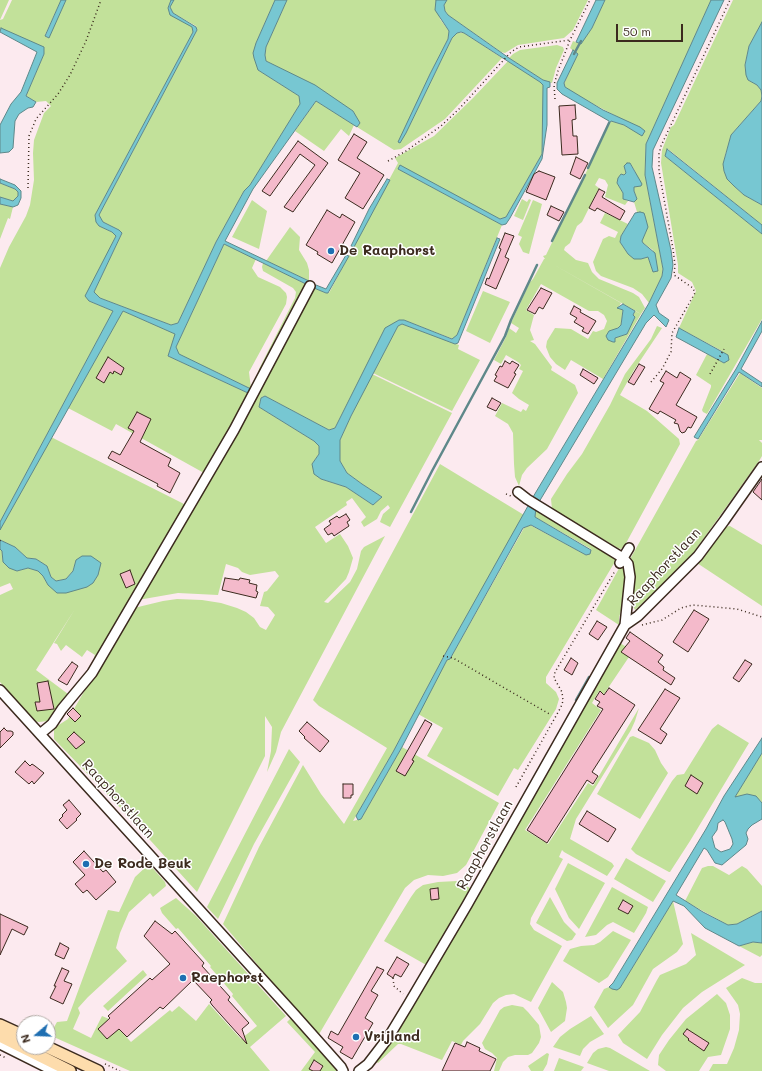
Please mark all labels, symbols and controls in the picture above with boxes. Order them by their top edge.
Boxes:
scale bar [618,16,685,42]
text: 50 m [623,23,651,39]
place label: De Raaphorst [339,243,435,259]
marker: De Raaphorst [326,246,336,256]
street label: Raaphorstlaan [624,525,704,609]
street label: Raaphorstlaan [78,756,158,842]
street label: Raaphorstlaan [453,797,517,893]
place label: De Rode Beuk [94,856,191,872]
marker: De Rode Beuk [81,859,91,869]
place label: Raephorst [191,970,264,986]
marker: Raephorst [178,973,188,983]
north arrow [16,1015,56,1055]
place label: Vrijland [364,1029,420,1045]
text: N [17,1032,34,1045]
marker: Vrijland [351,1032,361,1042]

